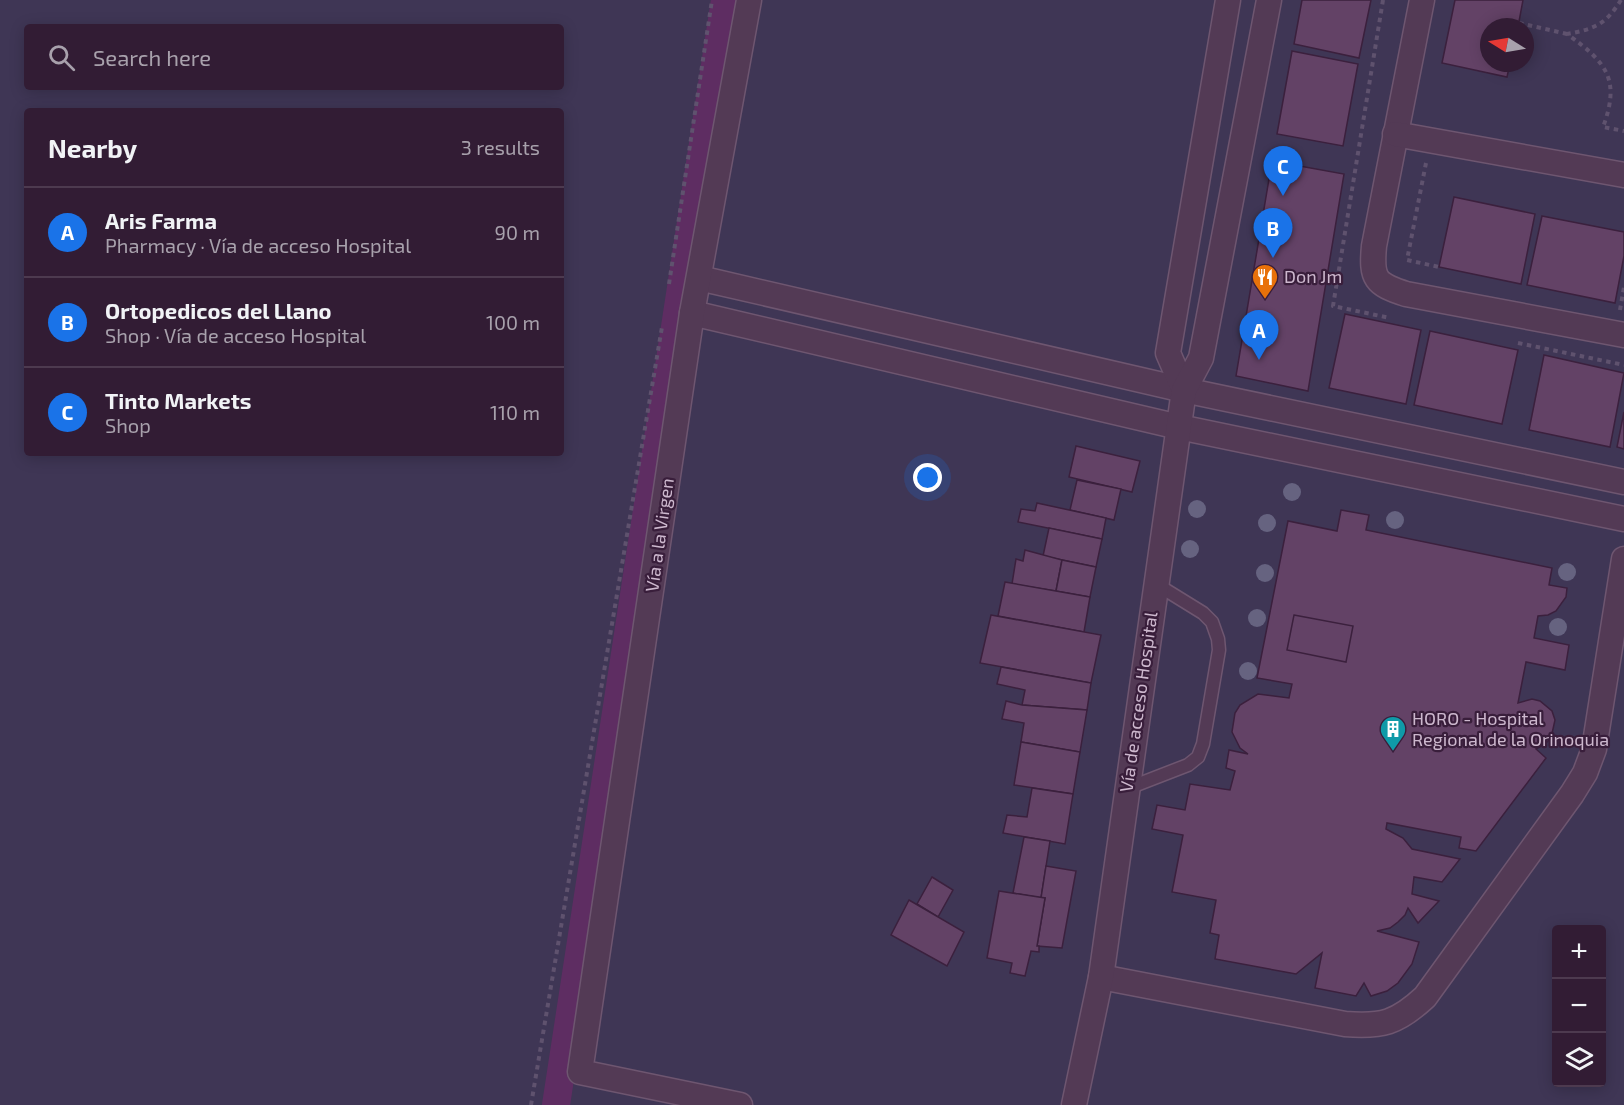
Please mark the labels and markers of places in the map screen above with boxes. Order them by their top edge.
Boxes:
pin: C [1264,146,1302,196]
pin: B [1254,208,1292,258]
restaurant icon: Don Jm [1250,262,1280,300]
place label: Don Jm [1284,265,1342,287]
pin: A [1240,310,1278,360]
place label: HORO - Hospital Regional de la Orinoquia [1412,707,1609,750]
building icon: HORO - Hospital Regional de la Orinoquia [1378,714,1408,752]

